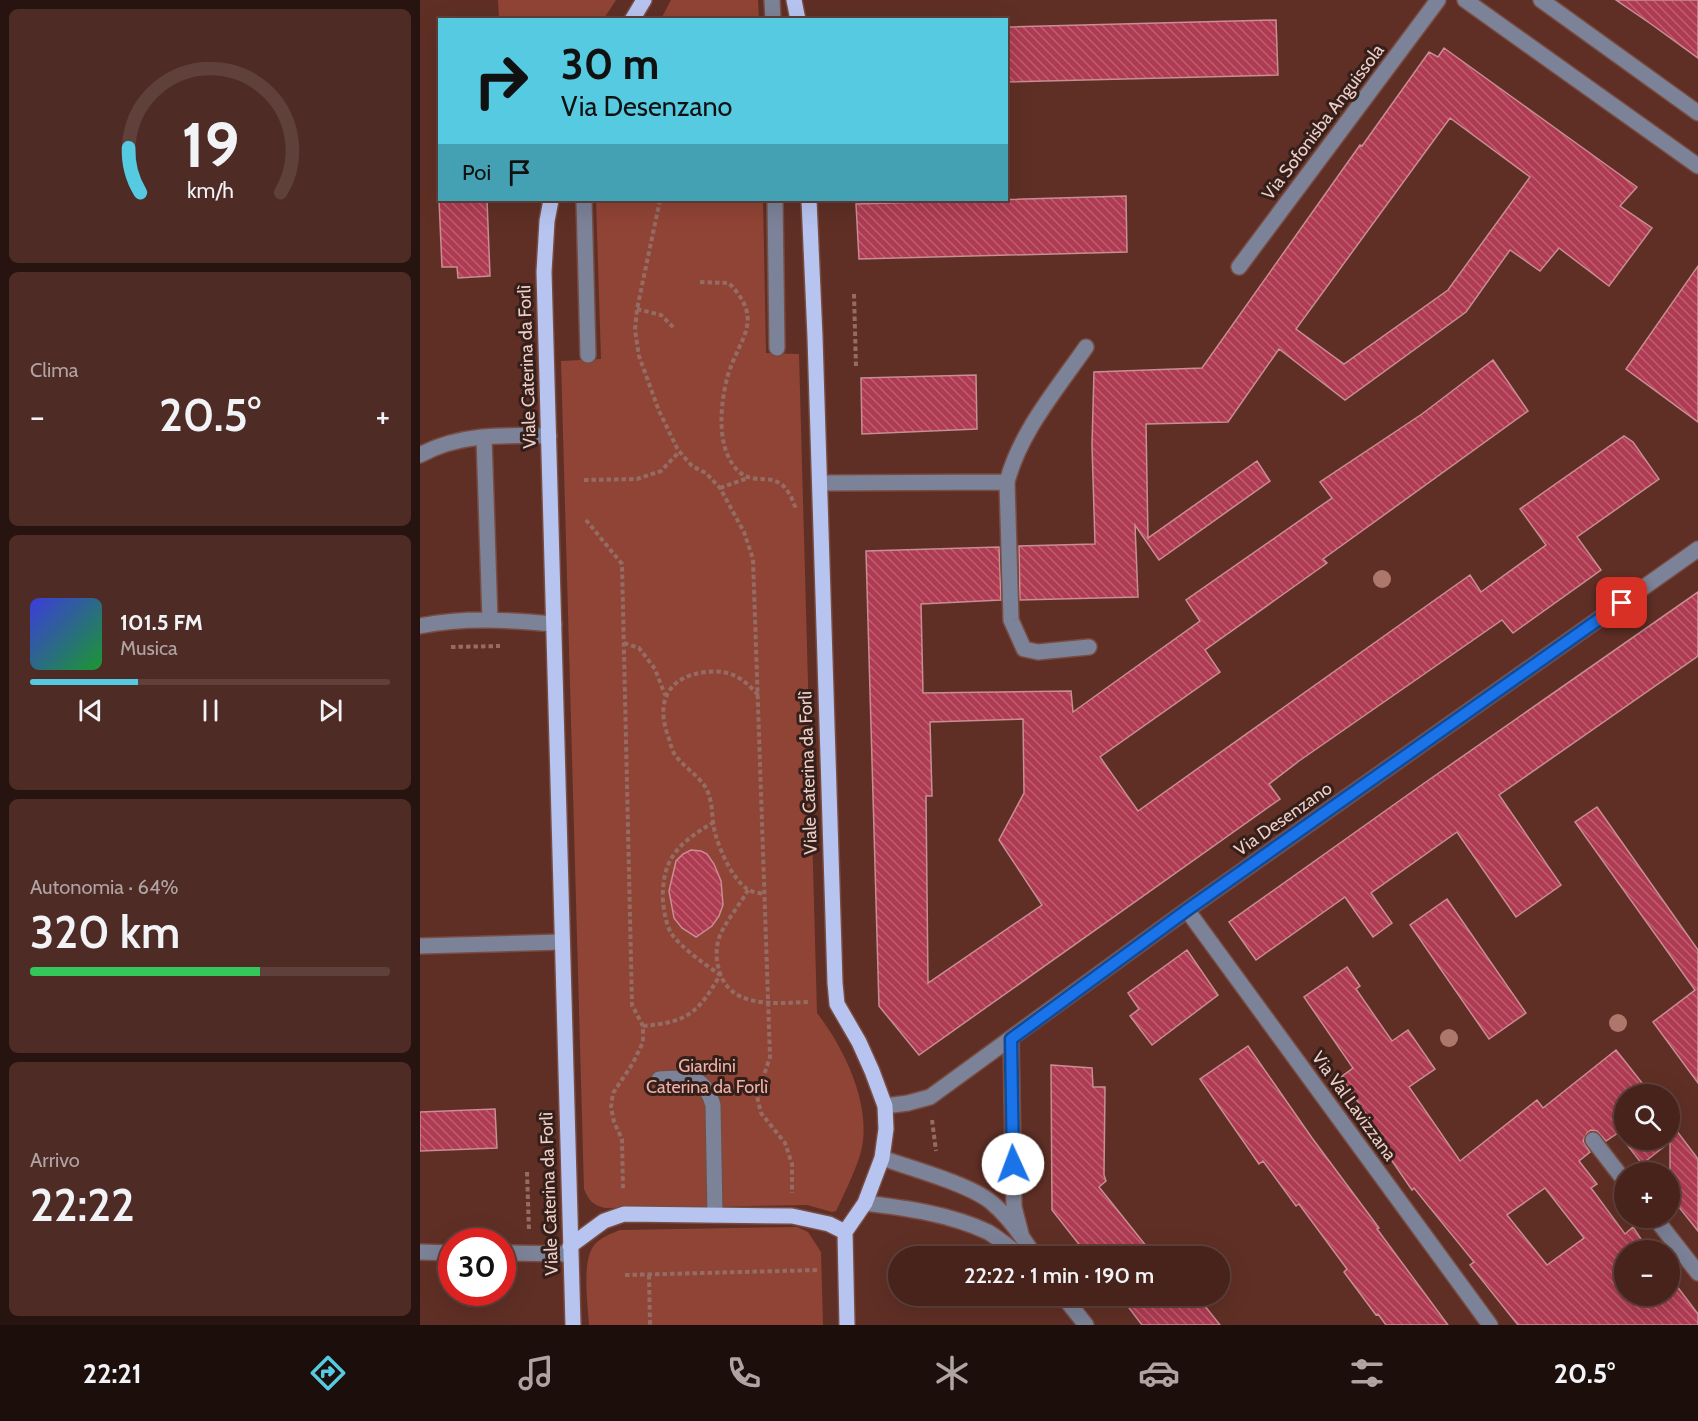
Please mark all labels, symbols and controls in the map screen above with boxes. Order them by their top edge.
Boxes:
text: 30 m [561,38,659,90]
street label: Via Sofonisba Anguissola [1257,39,1389,204]
icon: right [462,42,540,120]
text: Via Desenzano [561,90,732,123]
text: 19 [181,107,239,183]
icon: arrive [503,156,536,189]
text: Poi [462,159,491,186]
text: km/h [187,177,233,203]
street label: Viale Caterina da Forlì [513,285,541,449]
text: Clima [30,358,78,382]
text: 20.5° [159,388,261,442]
text: − [30,396,45,436]
text: + [375,396,390,436]
pin [1596,577,1647,628]
icon: arrive [1605,586,1638,619]
text: 101.5 FM [120,609,203,636]
text: Musica [120,636,178,660]
street label: Viale Caterina da Forlì [794,691,822,855]
icon: previous [74,694,107,727]
icon: pause [194,694,227,727]
icon: next [314,694,347,727]
street label: Via Desenzano [1230,777,1336,861]
text: Autonomia · 64% [30,875,178,899]
text: 320 km [30,905,180,959]
street label: Via Val Lavizzana [1307,1047,1401,1165]
park label: Giardini Caterina da Forlì [646,1055,768,1098]
map controls [1614,1084,1680,1306]
button: search [1614,1084,1680,1150]
street label: Viale Caterina da Forlì [535,1112,563,1276]
position arrow [981,1132,1045,1196]
text: Arrivo [30,1148,80,1172]
button: + [1614,1162,1680,1228]
text: 22:22 [30,1178,135,1232]
speed limit sign: 30 [438,1228,516,1306]
button: − [1614,1240,1680,1306]
text: 22:22 · 1 min · 190 m [964,1262,1154,1289]
icon: directions [307,1352,349,1394]
icon: music [515,1352,557,1394]
icon: phone [723,1352,765,1394]
icon: climate [931,1352,973,1394]
icon: car [1138,1352,1180,1394]
icon: filters [1346,1352,1388,1394]
text: 22:21 [83,1357,142,1390]
text: 20.5° [1554,1357,1615,1390]

